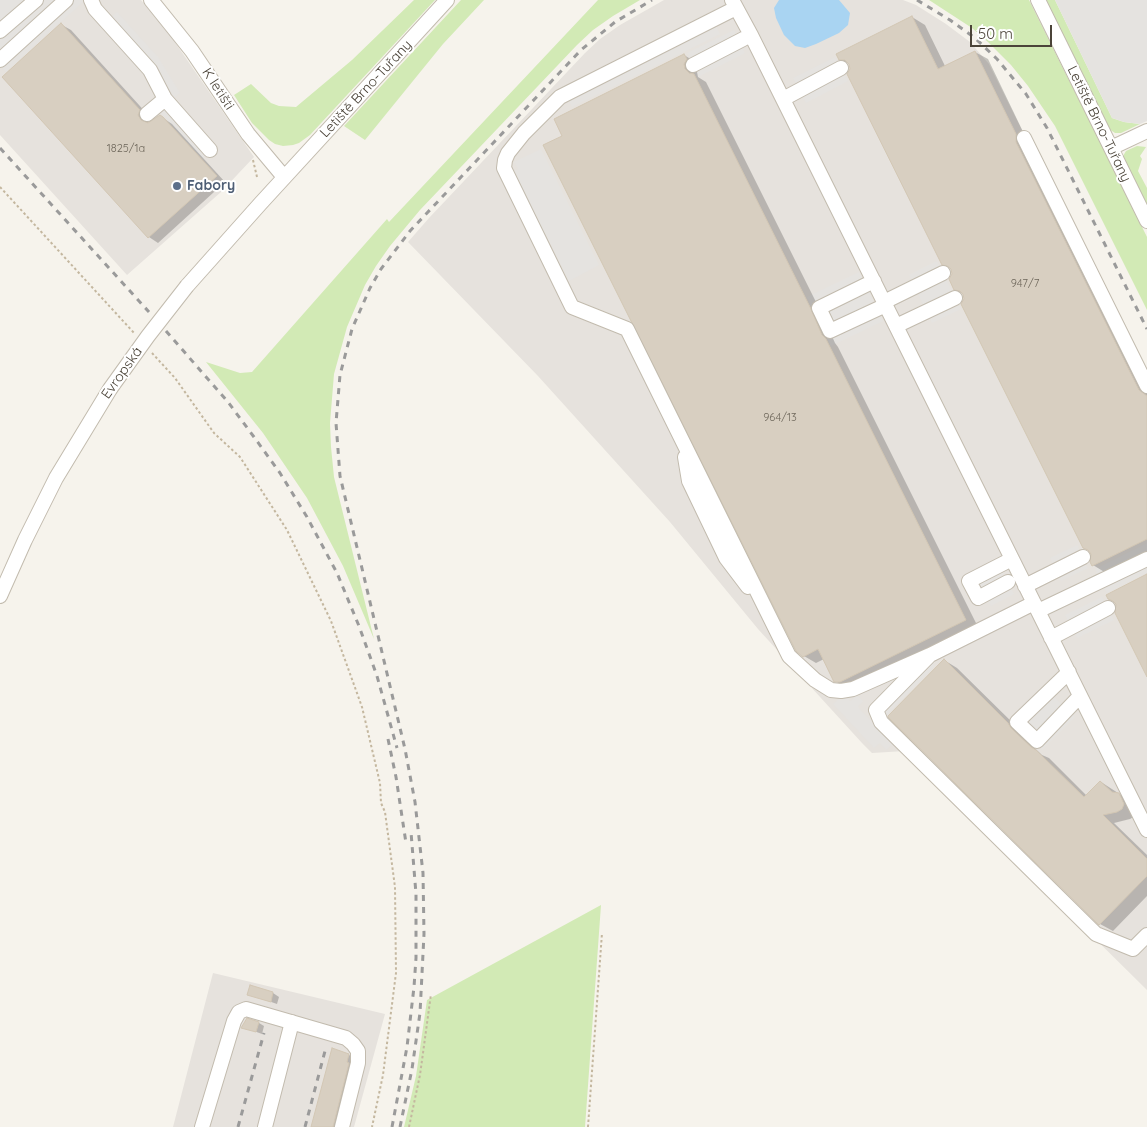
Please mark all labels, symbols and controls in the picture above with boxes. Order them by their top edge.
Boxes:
scale bar [972,15,1054,47]
text: 50 m [978,24,1013,43]
street label: Letiště Brno-Tuřany [316,37,416,141]
street label: Letiště Brno-Tuřany [1064,63,1134,185]
street label: K letišti [198,65,238,113]
house number: 1825/1a [107,142,145,156]
place label: Fabory [187,178,235,194]
marker: Fabory [171,180,183,192]
house number: 947/7 [1011,277,1039,291]
street label: Evropská [98,344,146,402]
house number: 964/13 [763,411,797,425]

